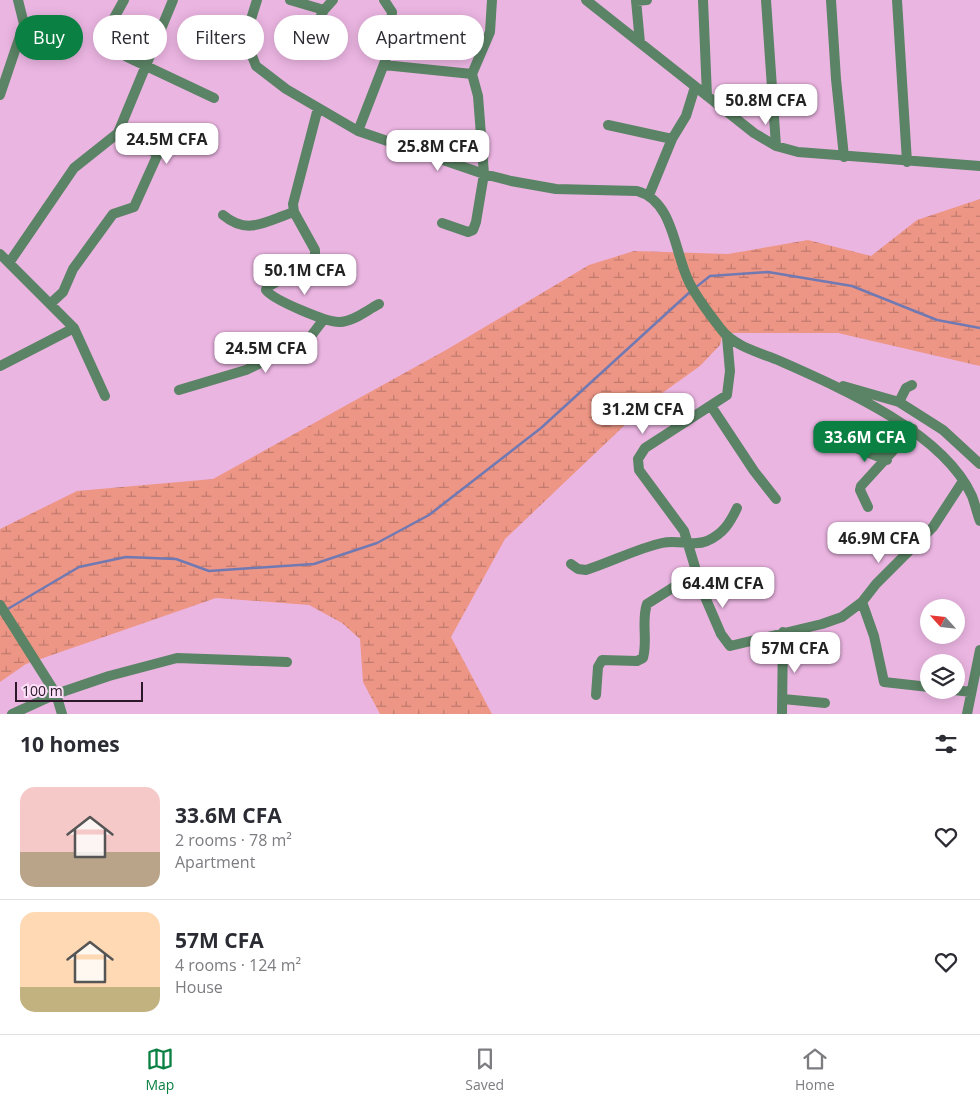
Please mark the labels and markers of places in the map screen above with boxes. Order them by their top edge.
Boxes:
pin: 50.8M CFA [709,84,823,126]
pin: 24.5M CFA [110,122,224,165]
pin: 25.8M CFA [381,130,495,172]
pin: 50.1M CFA [248,254,362,296]
pin: 24.5M CFA [209,332,323,374]
pin: 31.2M CFA [586,392,700,435]
pin: 33.6M CFA [808,420,922,463]
pin: 46.9M CFA [822,522,936,564]
pin: 64.4M CFA [666,566,780,609]
pin: 57M CFA [749,632,841,674]

